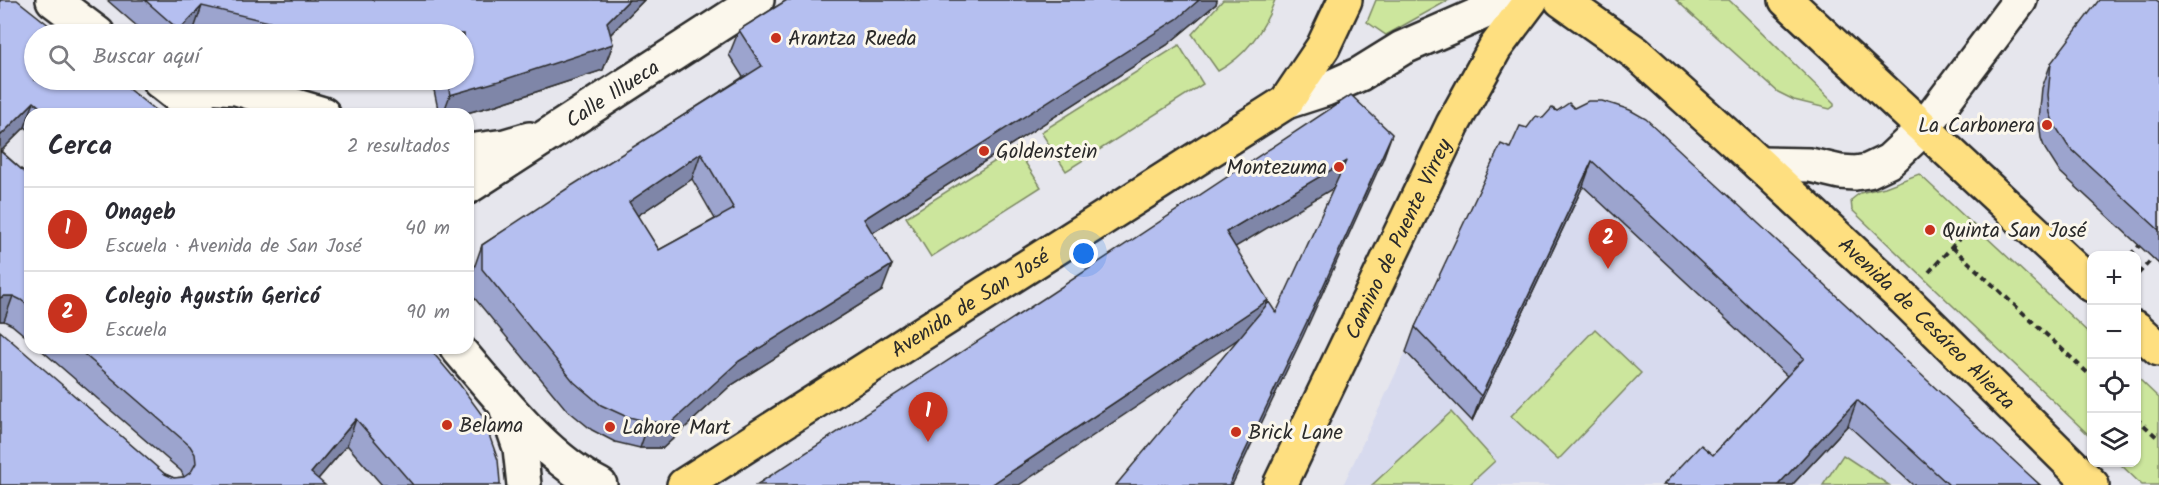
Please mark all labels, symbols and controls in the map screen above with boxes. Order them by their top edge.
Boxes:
place label: Arantza Rueda [788,23,917,56]
search box [24,24,474,90]
marker: Arantza Rueda [769,31,783,45]
text: Buscar aquí [93,40,200,75]
icon: search [45,41,78,74]
street label: Calle Illueca [560,52,667,138]
place label: La Carbonera [1918,110,2035,143]
marker: La Carbonera [2040,118,2054,132]
text: Cerca [48,126,112,168]
text: 2 resultados [347,131,450,163]
street label: Camino de Puente Virrey [1337,133,1462,345]
place label: Goldenstein [996,136,1097,169]
marker: Goldenstein [977,144,991,158]
place label: Montezuma [1226,152,1327,185]
marker: Montezuma [1332,160,1346,174]
text: Onageb [105,196,176,231]
text: 1 [64,213,71,245]
text: 40 m [405,213,450,245]
place label: Quinta San José [1942,215,2087,248]
pin: 2 [1588,220,1628,269]
marker: Quinta San José [1923,223,1937,237]
street label: Avenida de Cesáreo Alierta [1829,230,2023,419]
text: Escuela · Avenida de San José [105,231,362,263]
your location [1069,239,1098,268]
street label: Avenida de San José [885,241,1057,367]
map controls [2087,251,2141,467]
button: + [2087,251,2141,305]
text: Colegio Agustín Gericó [105,280,320,315]
text: 2 [62,297,73,329]
text: 90 m [406,297,450,329]
button: − [2087,305,2141,359]
text: Escuela [105,315,167,347]
button: locate [2087,359,2141,413]
pin: 1 [908,392,948,442]
place label: Belama [459,410,523,443]
place label: Lahore Mart [622,412,731,445]
button: layers [2087,413,2141,467]
place label: Brick Lane [1248,417,1343,450]
marker: Belama [440,418,454,432]
marker: Lahore Mart [603,420,617,434]
marker: Brick Lane [1229,425,1243,439]

